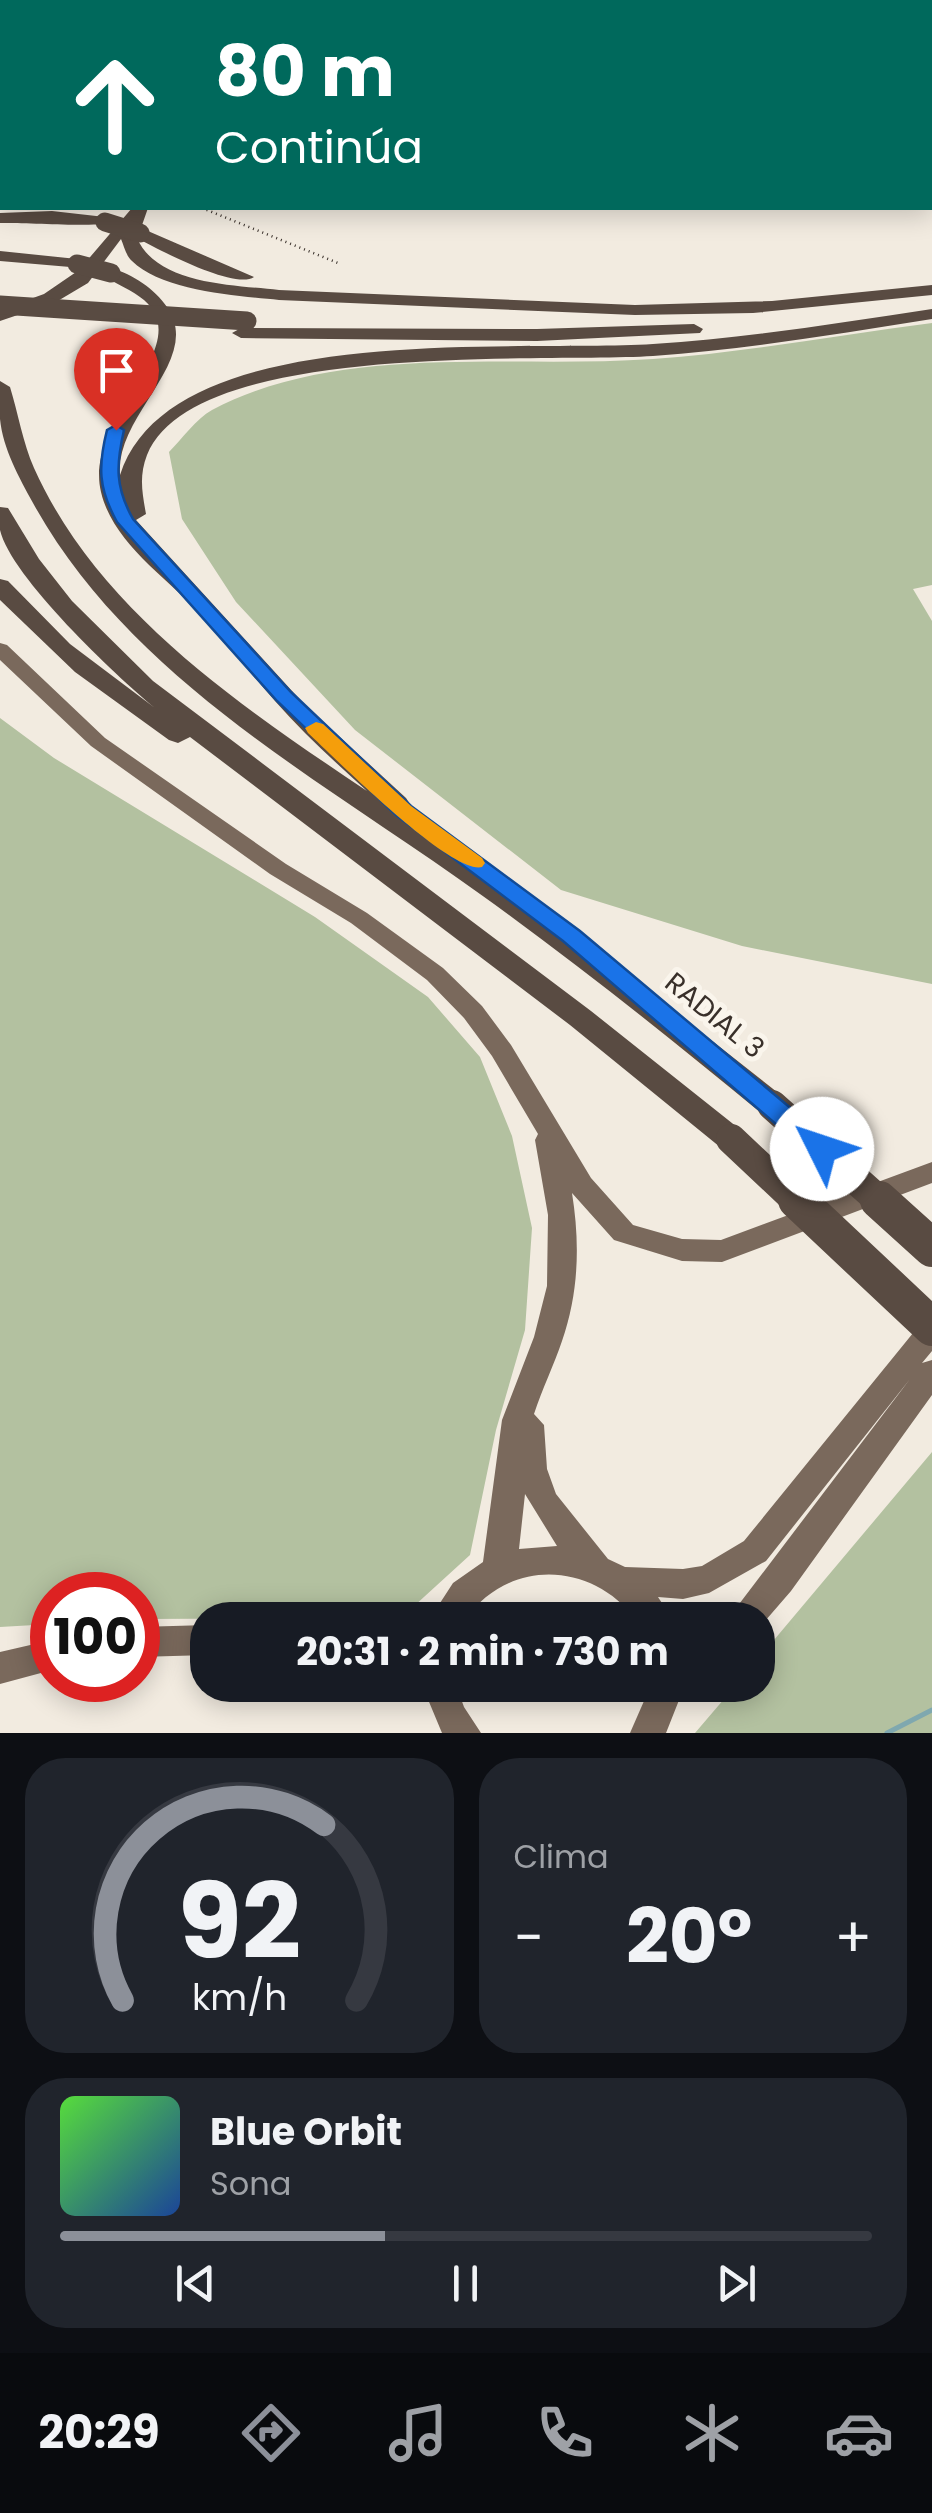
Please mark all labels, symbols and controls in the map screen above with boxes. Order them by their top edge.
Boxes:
text: 80 m [215,22,395,121]
icon: ahead [50,40,180,170]
text: Continúa [215,116,423,179]
pin [74,328,159,431]
icon: arrive [89,343,144,398]
street label: RADIAL 3 [657,963,773,1068]
position arrow [770,1097,874,1201]
speed limit sign: 100 [30,1572,160,1702]
text: 20:31 · 2 min · 730 m [296,1625,669,1678]
text: Clima [514,1834,609,1879]
text: 92 [178,1849,301,1994]
text: 20° [626,1884,752,1989]
text: − [514,1899,544,1976]
text: + [834,1899,872,1976]
text: km/h [192,1972,287,2023]
text: Blue Orbit [210,2105,402,2158]
text: Sona [210,2161,291,2206]
icon: previous [168,2256,223,2311]
icon: pause [438,2256,493,2311]
icon: next [709,2256,764,2311]
icon: directions [236,2398,306,2468]
icon: music [383,2398,453,2468]
icon: phone [530,2398,600,2468]
icon: climate [677,2398,747,2468]
icon: car [824,2398,894,2468]
text: 20:29 [38,2401,160,2464]

